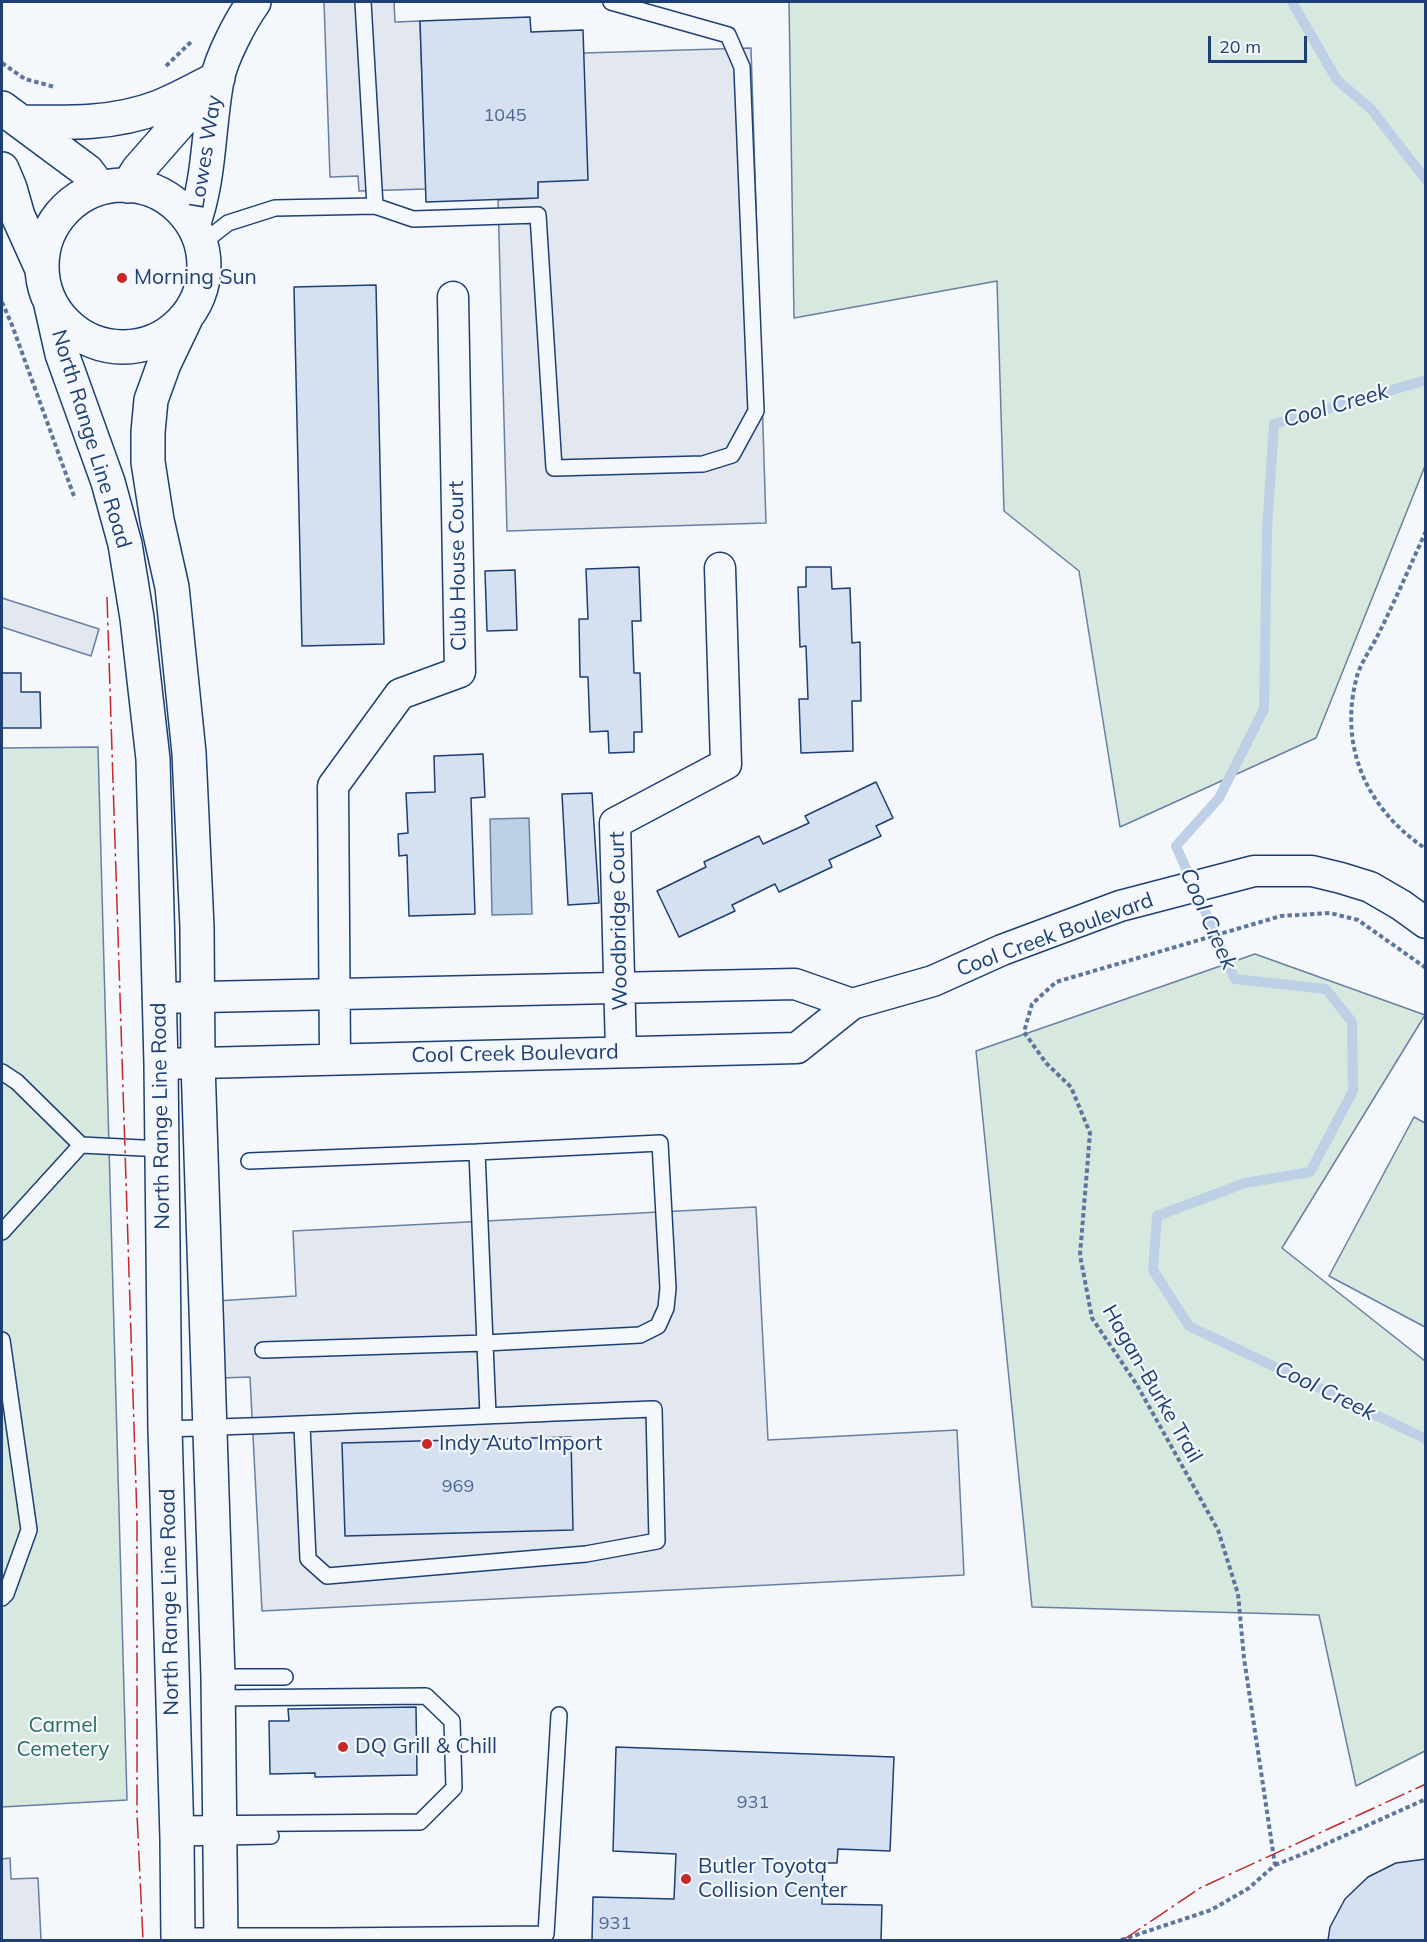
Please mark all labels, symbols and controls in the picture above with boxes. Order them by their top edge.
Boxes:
scale bar [1211,24,1310,62]
text: 20 m [1219,35,1261,58]
street label: Lowes Way [185,94,227,210]
house number: 1045 [483,105,527,127]
place label: Morning Sun [134,265,257,291]
marker: Morning Sun [115,271,129,285]
street label: North Range Line Road [46,327,136,551]
water label: Cool Creek [1280,378,1392,434]
street label: Club House Court [444,481,472,651]
street label: Woodbridge Court [605,831,633,1011]
water label: Cool Creek [1174,864,1242,974]
street label: Cool Creek Boulevard [953,888,1157,982]
street label: North Range Line Road [146,1002,176,1230]
street label: Cool Creek Boulevard [411,1040,619,1068]
street label: Hagan-Burke Trail [1097,1301,1207,1467]
water label: Cool Creek [1270,1355,1380,1427]
place label: Indy Auto Import [439,1431,602,1457]
marker: Indy Auto Import [420,1437,434,1451]
house number: 969 [442,1476,474,1498]
street label: North Range Line Road [155,1488,185,1716]
park label: Carmel Cemetery [17,1713,109,1763]
place label: DQ Grill & Chill [355,1734,497,1760]
marker: DQ Grill & Chill [336,1740,350,1754]
house number: 931 [737,1792,769,1814]
place label: Butler Toyota Collision Center [698,1854,847,1904]
marker: Butler Toyota Collision Center [679,1872,693,1886]
house number: 931 [599,1913,631,1935]

